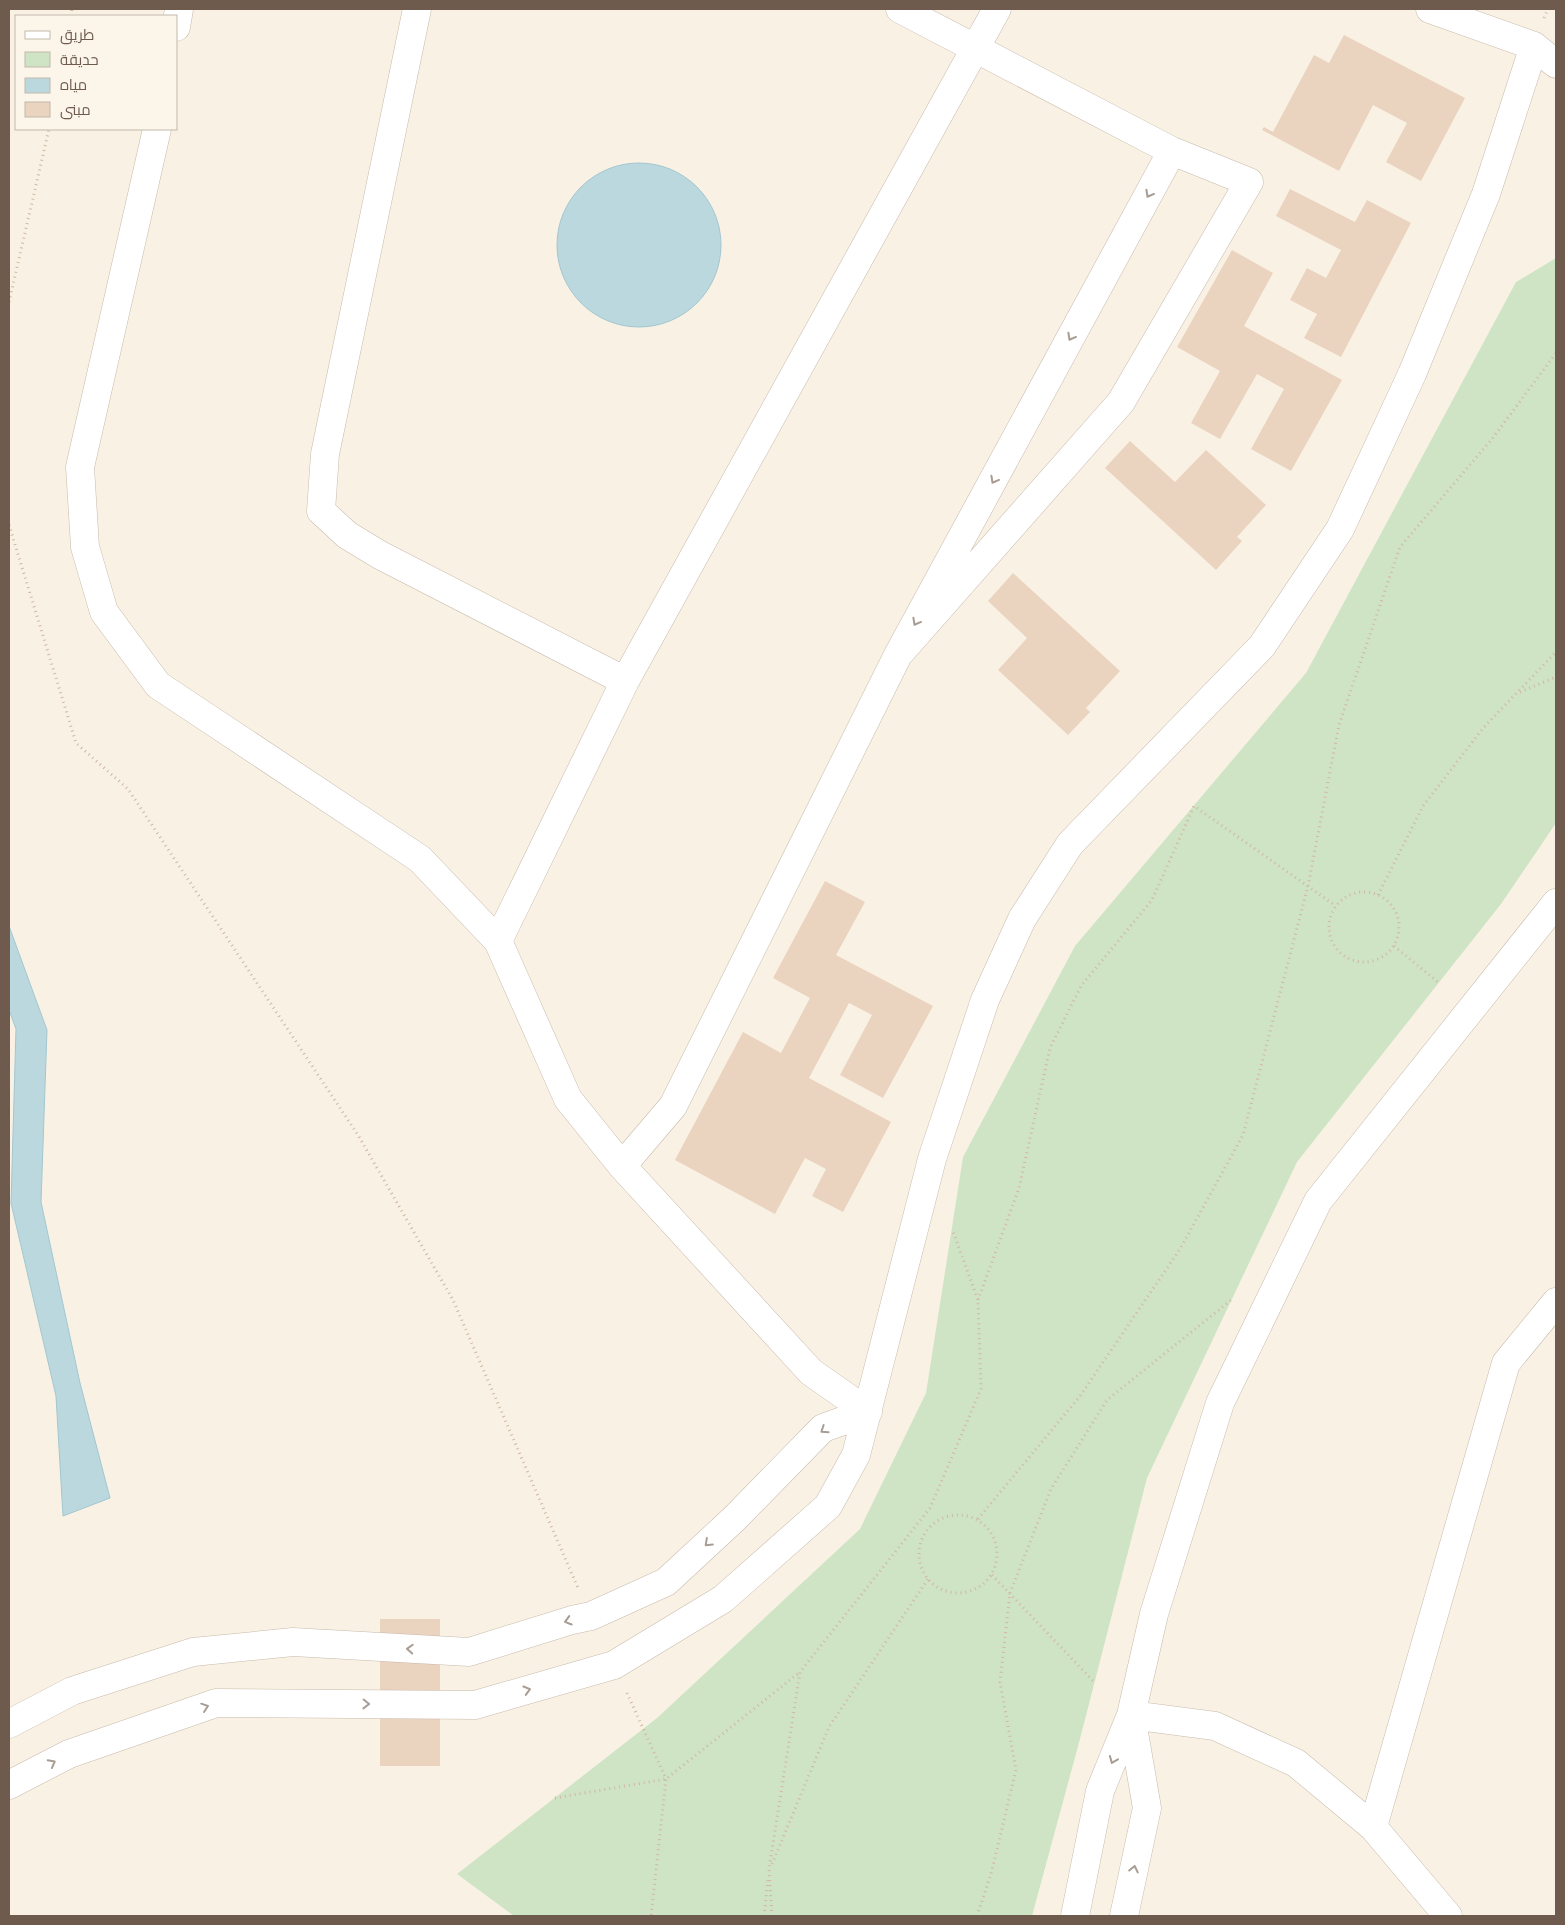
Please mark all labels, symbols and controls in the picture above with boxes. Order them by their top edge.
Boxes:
legend [15,15,178,130]
text: طريق [60,24,94,45]
text: حديقة [60,49,99,70]
text: مياه [60,74,87,95]
text: مبنى [60,99,91,120]
one-way arrow [1145,189,1155,198]
one-way arrow [1067,332,1077,341]
one-way arrow [990,474,1000,483]
one-way arrow [912,617,922,626]
one-way arrow [820,1424,829,1434]
one-way arrow [704,1537,713,1546]
one-way arrow [565,1616,573,1626]
one-way arrow [406,1644,414,1654]
one-way arrow [522,1686,530,1696]
one-way arrow [363,1699,371,1709]
one-way arrow [200,1703,208,1713]
one-way arrow [1108,1755,1119,1764]
one-way arrow [47,1759,56,1769]
one-way arrow [1128,1864,1139,1873]

